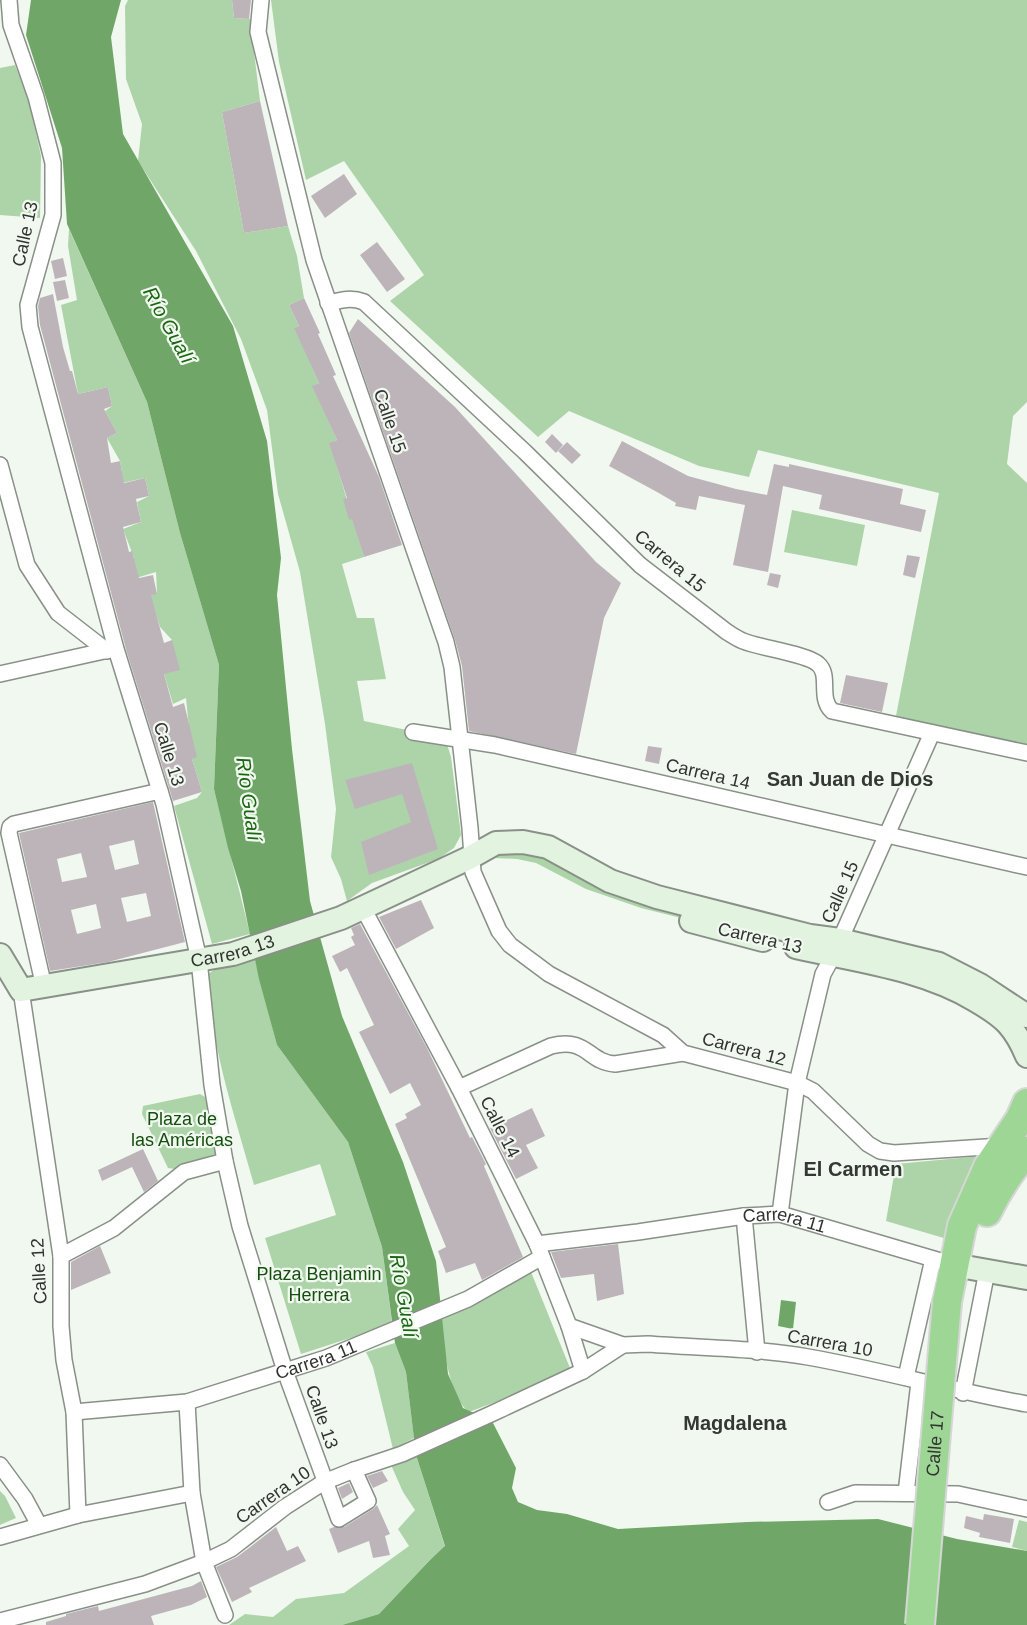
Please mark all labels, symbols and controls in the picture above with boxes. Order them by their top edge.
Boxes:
street label: Calle 13 [8,200,42,268]
water label: Río Gualí [139,283,200,369]
street label: Calle 15 [370,387,410,455]
street label: Carrera 15 [631,526,709,596]
street label: Calle 13 [150,719,188,789]
street label: Carrera 14 [664,755,752,793]
water label: Río Gualí [232,756,266,845]
district label: San Juan de Dios [767,768,933,790]
street label: Calle 15 [817,858,863,926]
street label: Carrera 13 [716,919,804,957]
street label: Carrera 13 [189,931,277,971]
street label: Carrera 12 [700,1028,788,1070]
street label: Calle 14 [476,1093,524,1161]
park label: Plaza de las Américas [131,1109,233,1150]
district label: El Carmen [804,1158,902,1180]
street label: Carrera 11 [742,1204,828,1237]
street label: Calle 12 [27,1237,51,1305]
water label: Río Gualí [386,1252,423,1342]
park label: Plaza Benjamin Herrera [256,1264,382,1305]
street label: Carrera 10 [786,1326,874,1360]
street label: Carrera 11 [273,1336,360,1383]
street label: Calle 13 [302,1383,342,1451]
street label: Calle 17 [922,1410,948,1477]
district label: Magdalena [683,1412,788,1434]
street label: Carrera 10 [232,1462,314,1528]

